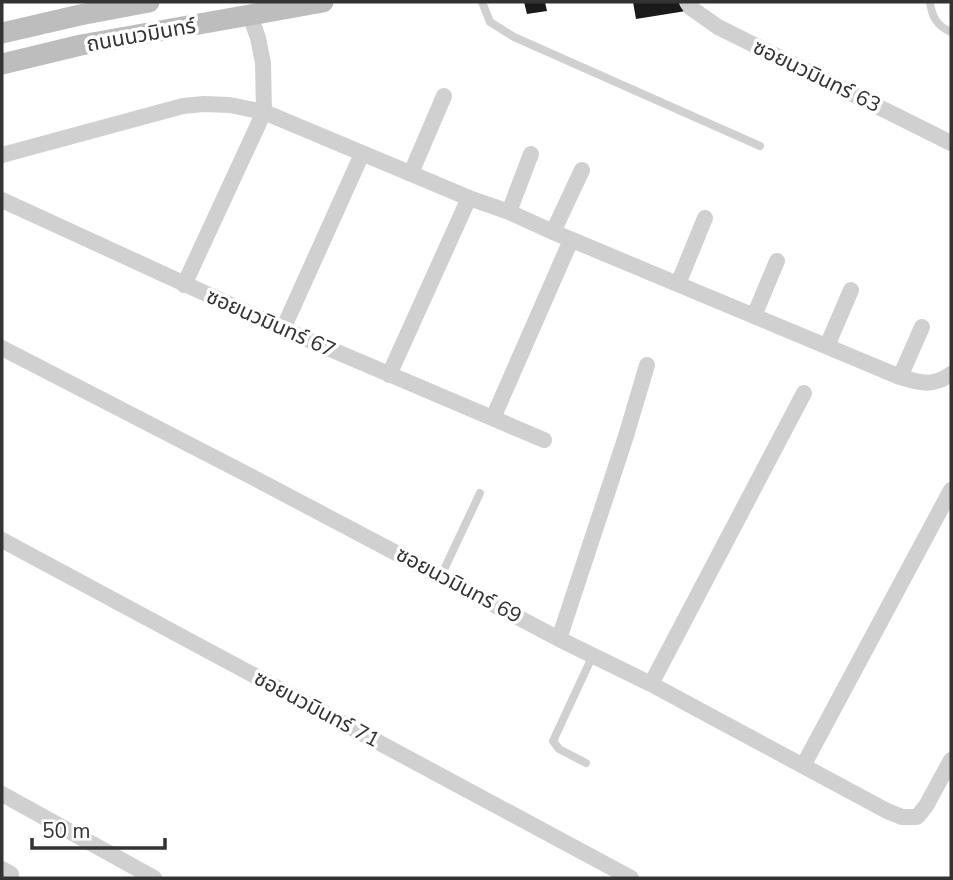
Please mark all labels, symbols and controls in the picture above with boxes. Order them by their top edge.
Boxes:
street label: ถนนนวมินทร์ [84,11,199,58]
street label: ซอยนวมินทร์ 63 [748,33,886,119]
street label: ซอยนวมินทร์ 67 [202,282,340,364]
street label: ซอยนวมินทร์ 69 [391,540,527,630]
street label: ซอยนวมินทร์ 71 [249,664,385,754]
scale bar [32,806,164,850]
text: 50 m [42,817,91,845]

